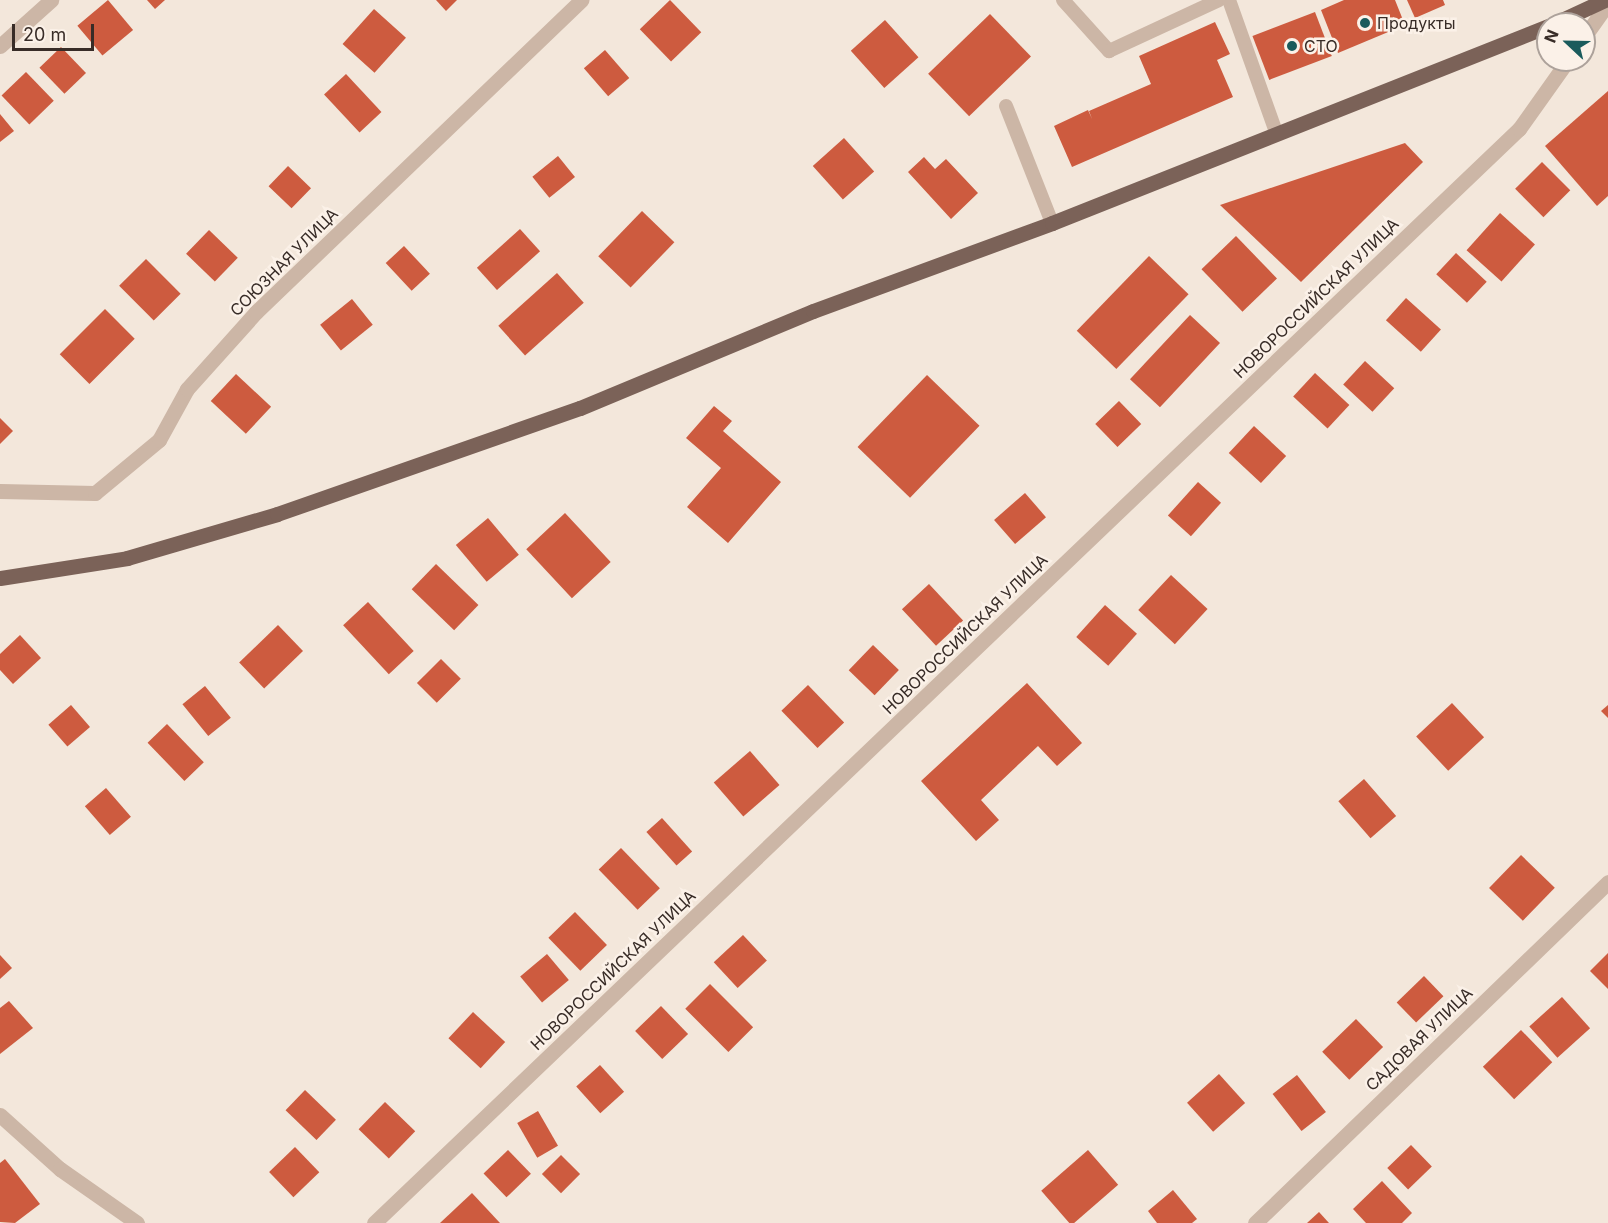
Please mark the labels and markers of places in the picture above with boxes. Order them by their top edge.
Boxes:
place label: Продукты [1377,13,1455,33]
marker: Продукты [1358,16,1372,30]
place label: СТО [1304,36,1338,56]
marker: СТО [1285,39,1299,53]

